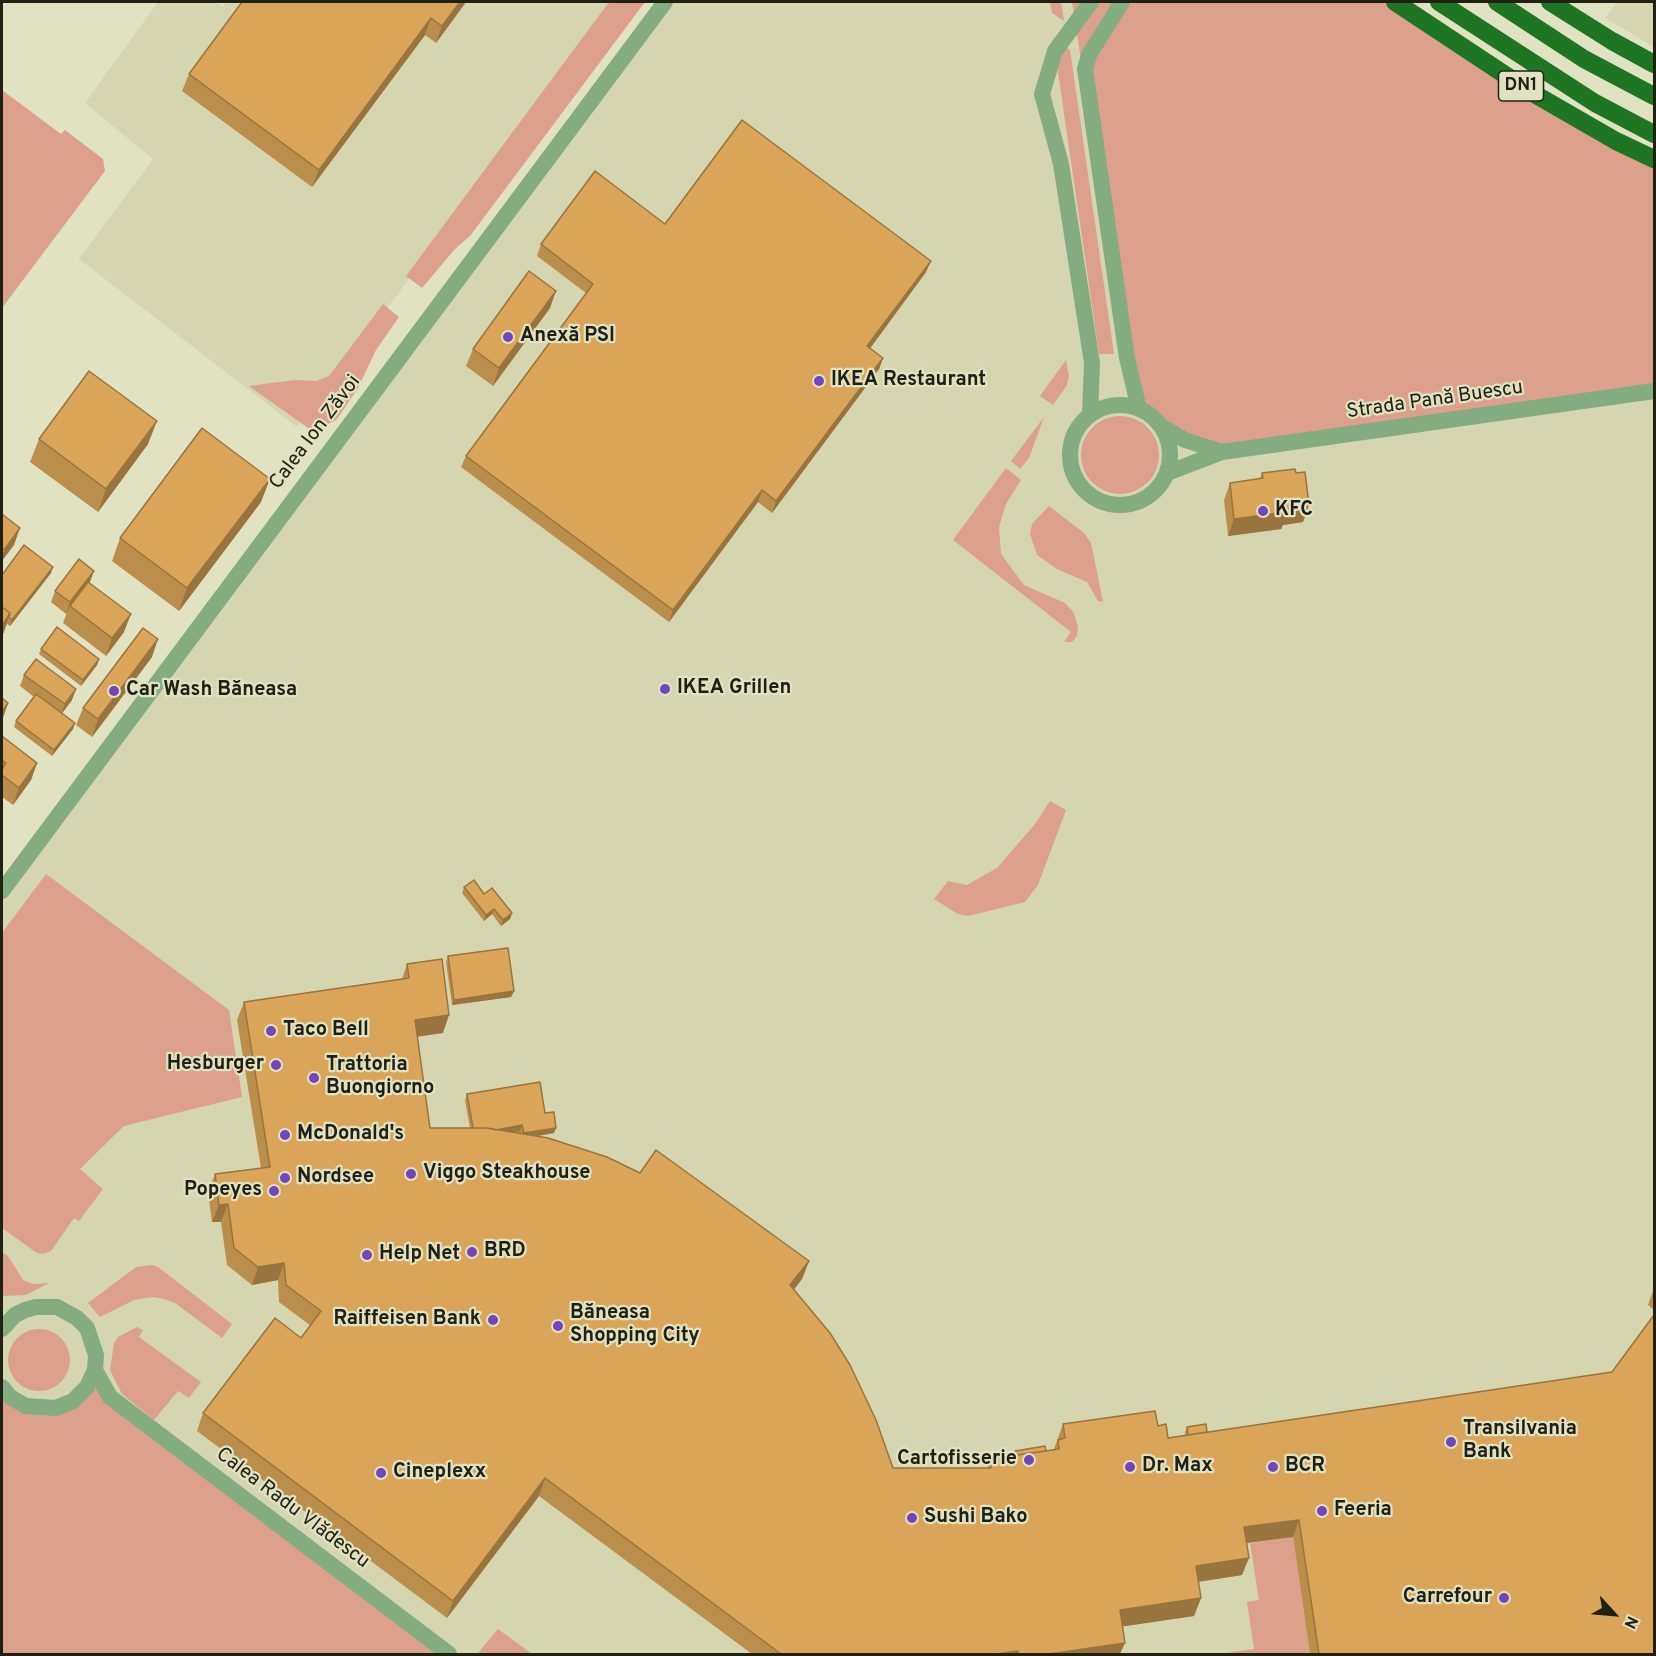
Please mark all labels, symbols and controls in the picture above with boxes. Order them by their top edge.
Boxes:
road number: DN1 [1498,71,1544,101]
place label: Anexă PSI [520,325,615,349]
marker: Anexă PSI [501,330,515,344]
place label: IKEA Restaurant [831,369,986,393]
street label: Calea Ion Zăvoi [265,371,367,495]
marker: IKEA Restaurant [812,374,826,388]
street label: Strada Pană Buescu [1345,377,1525,425]
place label: KFC [1275,499,1313,523]
marker: KFC [1256,504,1270,518]
place label: IKEA Grillen [677,677,791,701]
place label: Car Wash Băneasa [126,679,297,703]
marker: IKEA Grillen [658,682,672,696]
marker: Car Wash Băneasa [107,684,121,698]
place label: Taco Bell [283,1019,369,1043]
marker: Taco Bell [264,1024,278,1038]
place label: Hesburger [167,1053,264,1077]
place label: Trattoria Buongiorno [326,1054,434,1101]
marker: Hesburger [269,1058,283,1072]
marker: Trattoria Buongiorno [307,1071,321,1085]
place label: McDonald's [297,1123,404,1147]
marker: McDonald's [278,1128,292,1142]
place label: Viggo Steakhouse [423,1162,590,1186]
place label: Nordsee [297,1166,374,1190]
marker: Viggo Steakhouse [404,1167,418,1181]
marker: Nordsee [278,1171,292,1185]
place label: Popeyes [184,1179,262,1203]
marker: Popeyes [267,1184,281,1198]
place label: BRD [484,1240,526,1264]
place label: Help Net [379,1243,460,1267]
marker: BRD [465,1245,479,1259]
marker: Help Net [360,1248,374,1262]
place label: Băneasa Shopping City [570,1302,700,1349]
place label: Raiffeisen Bank [333,1308,481,1332]
marker: Raiffeisen Bank [486,1313,500,1327]
marker: Băneasa Shopping City [551,1319,565,1333]
place label: Transilvania Bank [1463,1418,1577,1465]
marker: Transilvania Bank [1444,1435,1458,1449]
street label: Calea Radu Vlădescu [210,1443,374,1575]
place label: Cartofisserie [897,1448,1017,1472]
marker: Cartofisserie [1022,1453,1036,1467]
place label: Dr. Max [1142,1455,1213,1479]
place label: BCR [1285,1455,1325,1479]
marker: Dr. Max [1123,1460,1137,1474]
marker: BCR [1266,1460,1280,1474]
place label: Cineplexx [393,1461,486,1485]
marker: Cineplexx [374,1466,388,1480]
place label: Feeria [1334,1499,1392,1523]
marker: Feeria [1315,1504,1329,1518]
place label: Sushi Bako [924,1506,1028,1530]
marker: Sushi Bako [905,1511,919,1525]
north arrow [1584,1584,1644,1644]
place label: Carrefour [1403,1586,1492,1610]
marker: Carrefour [1497,1591,1511,1605]
text: N [1619,1612,1642,1631]

